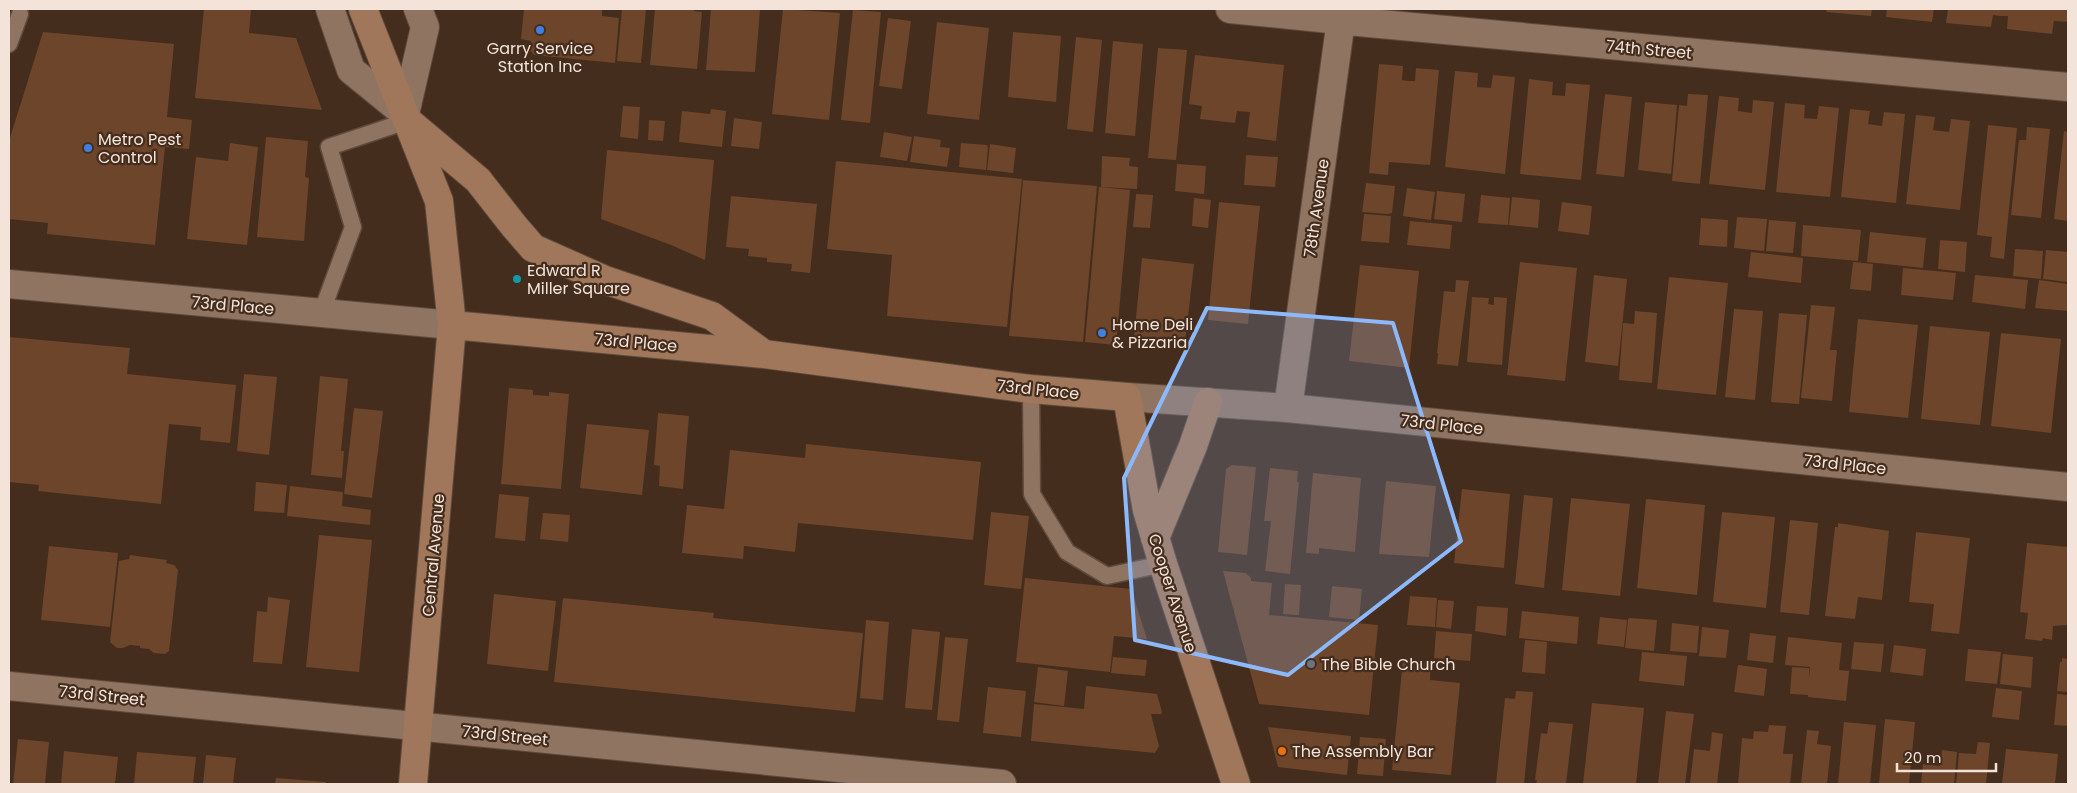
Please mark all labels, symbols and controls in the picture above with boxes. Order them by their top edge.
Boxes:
marker: Garry Service Station Inc [534,24,546,36]
street label: 74th Street [1605,34,1693,65]
place label: Garry Service Station Inc [487,37,593,78]
place label: Metro Pest Control [98,128,182,169]
marker: Metro Pest Control [82,142,94,154]
street label: 78th Avenue [1298,157,1335,259]
place label: Edward R Miller Square [527,259,630,300]
marker: Edward R Miller Square [511,273,523,285]
street label: 73rd Place [191,290,275,321]
place label: Home Deli & Pizzaria [1112,313,1193,354]
street label: 73rd Place [594,327,678,358]
marker: Home Deli & Pizzaria [1096,327,1108,339]
street label: 73rd Place [996,374,1080,405]
street label: 73rd Place [1400,409,1484,440]
street label: 73rd Place [1803,449,1887,480]
street label: Central Avenue [417,492,450,618]
street label: Cooper Avenue [1142,531,1203,656]
place label: The Bible Church [1321,653,1456,676]
marker: The Bible Church [1305,658,1317,670]
street label: 73rd Street [58,680,146,711]
street label: 73rd Street [461,720,549,751]
place label: The Assembly Bar [1292,740,1434,763]
scale bar [1897,740,1996,772]
marker: The Assembly Bar [1276,745,1288,757]
text: 20 m [1904,747,1942,768]

